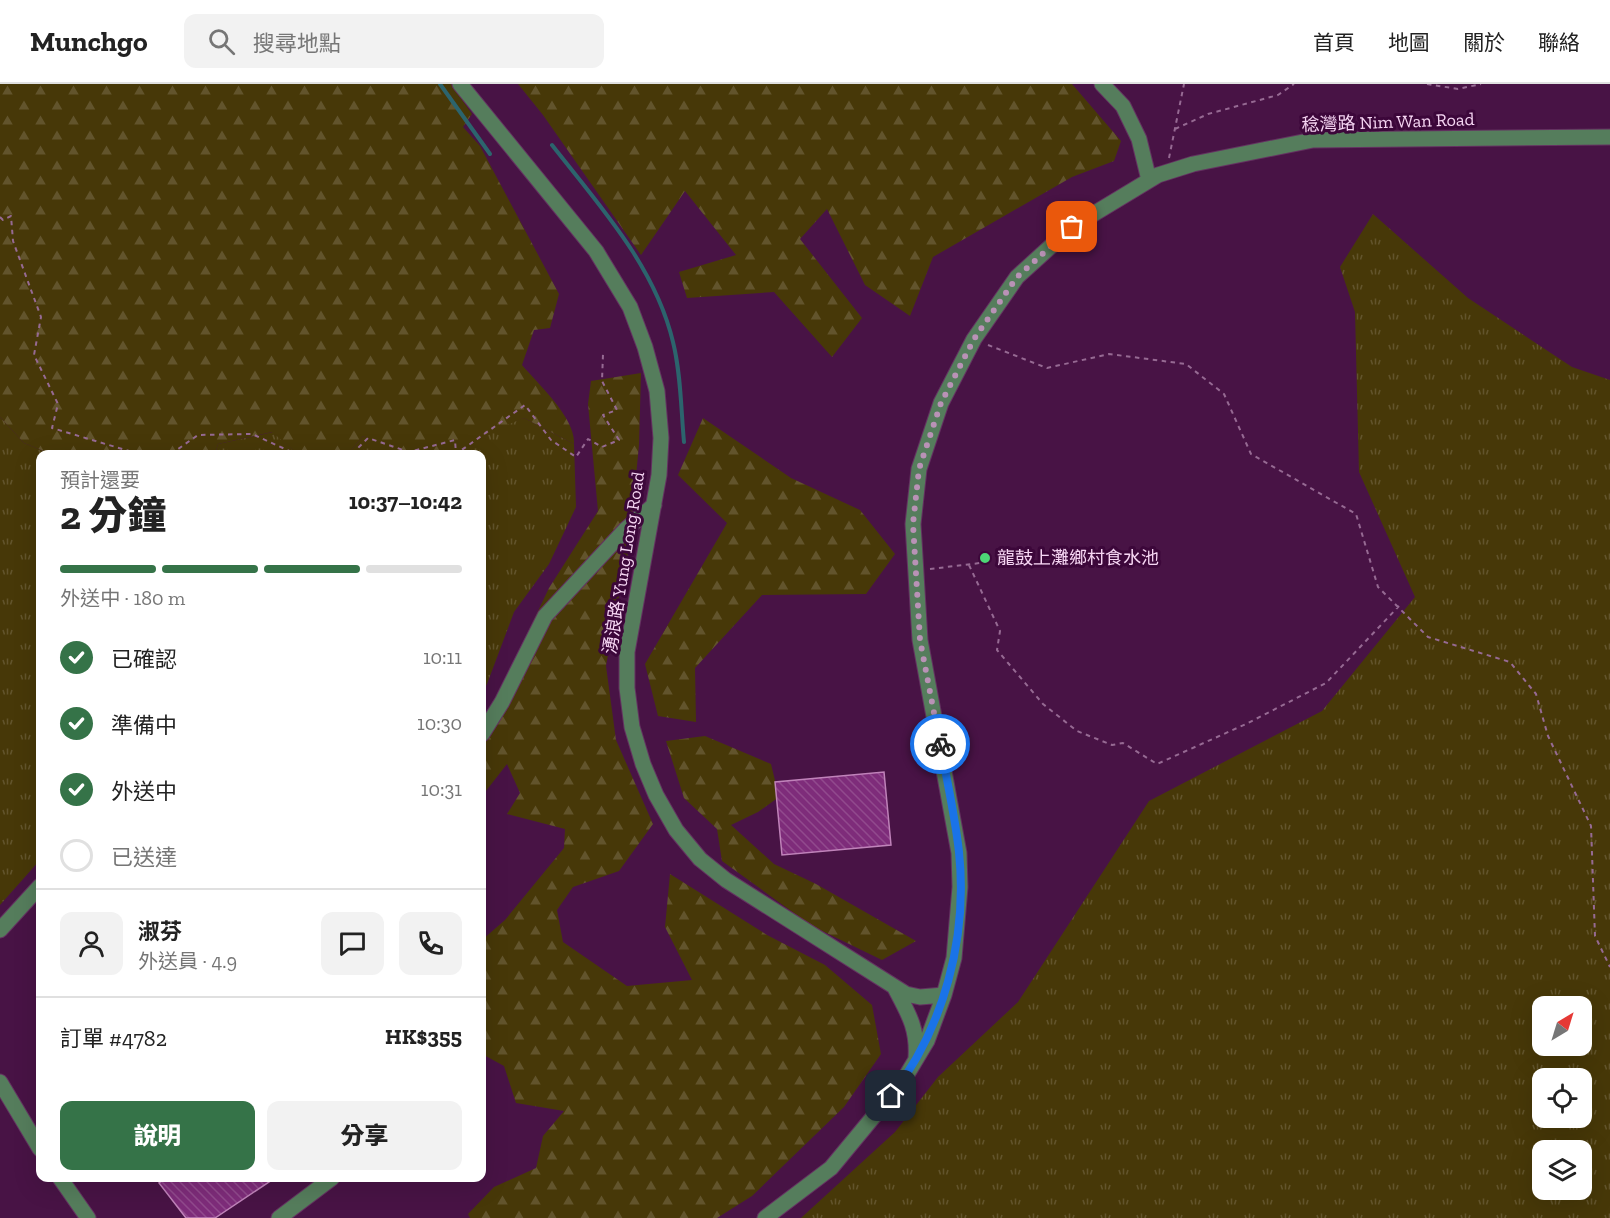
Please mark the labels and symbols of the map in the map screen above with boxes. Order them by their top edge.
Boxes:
street label: 稔灣路 Nim Wan Road [1301,108,1475,136]
pin [1046,201,1097,252]
street label: 湧浪路 Yung Long Road [599,470,649,656]
place label: 龍鼓上灘鄉村食水池 [997,547,1159,569]
marker: 龍鼓上灘鄉村食水池 [978,551,992,565]
courier [910,714,970,774]
north arrow [1532,996,1592,1056]
pin [865,1070,916,1121]

